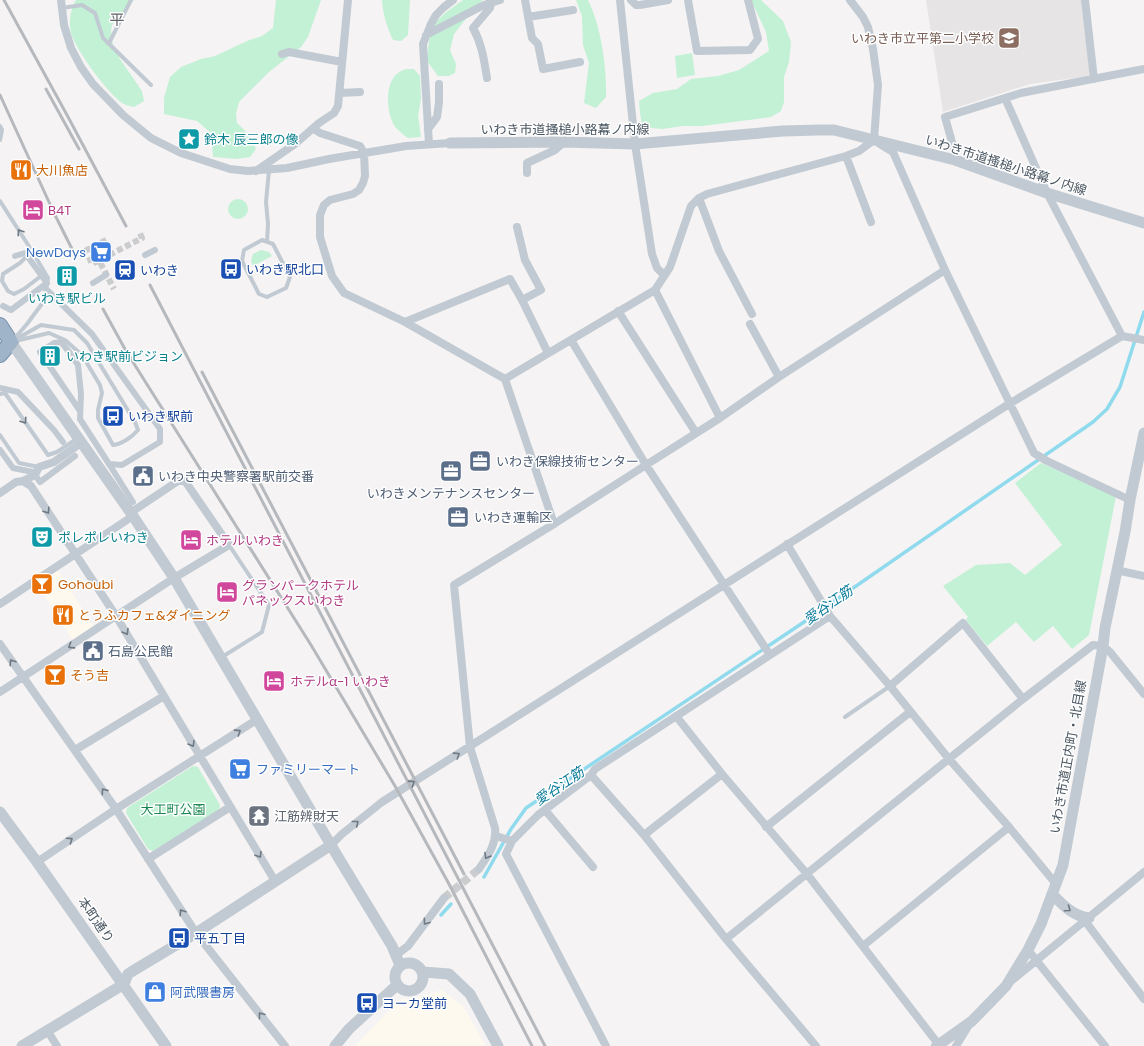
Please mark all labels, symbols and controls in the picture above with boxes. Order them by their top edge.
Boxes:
district label: 平 [109,9,125,30]
school or university icon: いわき市立平第二小学校 [996,25,1022,51]
place label: いわき市立平第二小学校 [851,29,994,48]
street label: いわき市道搔槌小路幕ノ内線 [480,120,650,139]
place icon: 鈴木 辰三郎の像 [176,126,202,152]
place label: 鈴木 辰三郎の像 [204,130,298,149]
street label: いわき市道搔槌小路幕ノ内線 [923,130,1089,200]
restaurant icon: 大川魚店 [8,157,34,183]
place label: 大川魚店 [36,161,88,180]
hotel icon: B4T [20,197,46,223]
place label: B4T [48,201,71,220]
one-way arrow [17,229,24,236]
supermarket icon: NewDays [88,239,114,265]
place label: NewDays [26,243,86,262]
bus stop icon: いわき駅北口 [218,256,244,282]
station icon: いわき [112,257,138,283]
place label: いわき駅北口 [246,260,324,279]
place label: いわき [140,261,179,280]
building icon: いわき駅ビル [54,263,80,289]
place label: いわき駅ビル [28,289,106,308]
building icon: いわき駅前ビジョン [37,343,63,369]
place label: いわき駅前ビジョン [66,347,183,366]
bus stop icon: いわき駅前 [100,403,126,429]
place label: いわき駅前 [128,407,193,426]
one-way arrow [19,417,27,424]
office icon: いわき保線技術センター [467,448,493,474]
place label: いわき保線技術センター [496,452,639,471]
office icon: いわきメンテナンスセンター [438,458,464,484]
public building icon: いわき中央警察署駅前交番 [130,463,156,489]
place label: いわき中央警察署駅前交番 [158,467,314,486]
place label: いわきメンテナンスセンター [367,484,535,503]
office icon: いわき運輸区 [445,504,471,530]
one-way arrow [43,507,50,514]
place label: いわき運輸区 [474,508,552,527]
theatre icon: ポレポレいわき [29,524,55,550]
hotel icon: ホテルいわき [178,527,204,553]
place label: ポレポレいわき [58,528,149,547]
place label: ホテルいわき [206,531,284,550]
bar icon: Gohoubi [29,571,55,597]
place label: Gohoubi [58,575,113,594]
place label: グランパークホテル パネックスいわき [242,576,359,610]
hotel icon: グランパークホテル パネックスいわき [214,579,240,605]
water label: 愛谷江筋 [799,580,858,629]
restaurant icon: とうふカフェ&ダイニング [50,602,76,628]
place label: とうふカフェ&ダイニング [78,606,231,625]
one-way arrow [121,628,128,635]
public building icon: 石島公民館 [80,638,106,664]
one-way arrow [68,641,75,649]
place label: 石島公民館 [108,642,173,661]
one-way arrow [9,659,17,666]
bar icon: そう吉 [42,662,68,688]
place label: そう吉 [70,666,109,685]
hotel icon: ホテルα-1 いわき [261,668,287,694]
place label: ホテルα-1 いわき [290,672,391,691]
street label: いわき市道正内町・北目線 [1045,679,1091,835]
one-way arrow [234,729,241,736]
one-way arrow [187,740,195,747]
one-way arrow [453,753,460,760]
supermarket icon: ファミリーマート [227,756,253,782]
place label: ファミリーマート [256,760,360,779]
water label: 愛谷江筋 [530,761,589,810]
one-way arrow [408,781,415,788]
one-way arrow [101,788,109,795]
park label: 大工町公園 [140,800,206,819]
temple icon: 江筋辨財天 [246,803,272,829]
place label: 江筋辨財天 [274,807,339,826]
one-way arrow [351,821,358,828]
one-way arrow [66,837,73,845]
one-way arrow [255,851,262,858]
one-way arrow [485,852,492,859]
street label: 本町通り [73,893,119,947]
one-way arrow [1064,904,1071,911]
one-way arrow [179,909,187,916]
one-way arrow [423,918,431,925]
bus stop icon: 平五丁目 [166,925,192,951]
place label: 平五丁目 [194,929,246,948]
shop icon: 阿武隈書房 [142,979,168,1005]
place label: 阿武隈書房 [170,983,235,1002]
bus stop icon: ヨーカ堂前 [354,990,380,1016]
place label: ヨーカ堂前 [382,994,447,1013]
one-way arrow [258,1013,265,1020]

